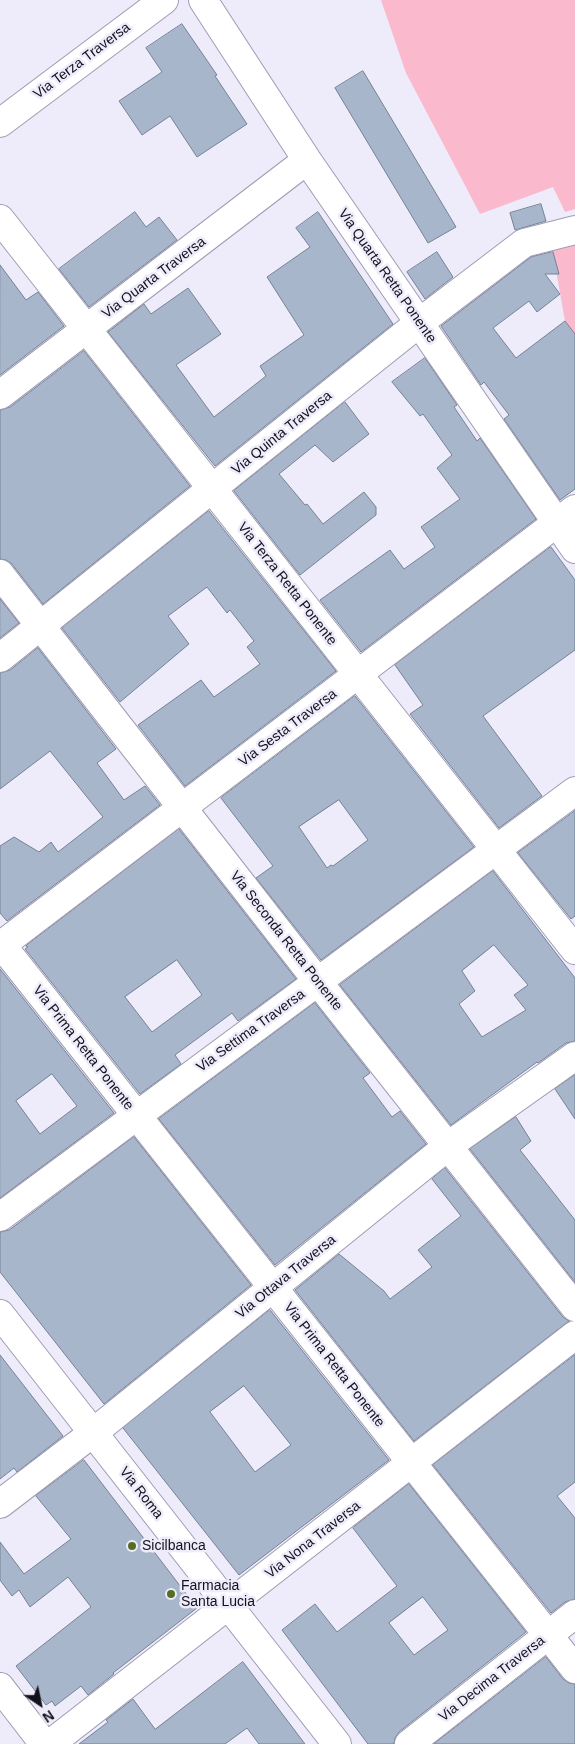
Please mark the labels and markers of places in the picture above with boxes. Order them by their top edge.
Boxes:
place label: Sicilbanca [142,1538,206,1554]
marker: Sicilbanca [126,1540,138,1552]
place label: Farmacia Santa Lucia [181,1578,255,1610]
marker: Farmacia Santa Lucia [165,1588,177,1600]

